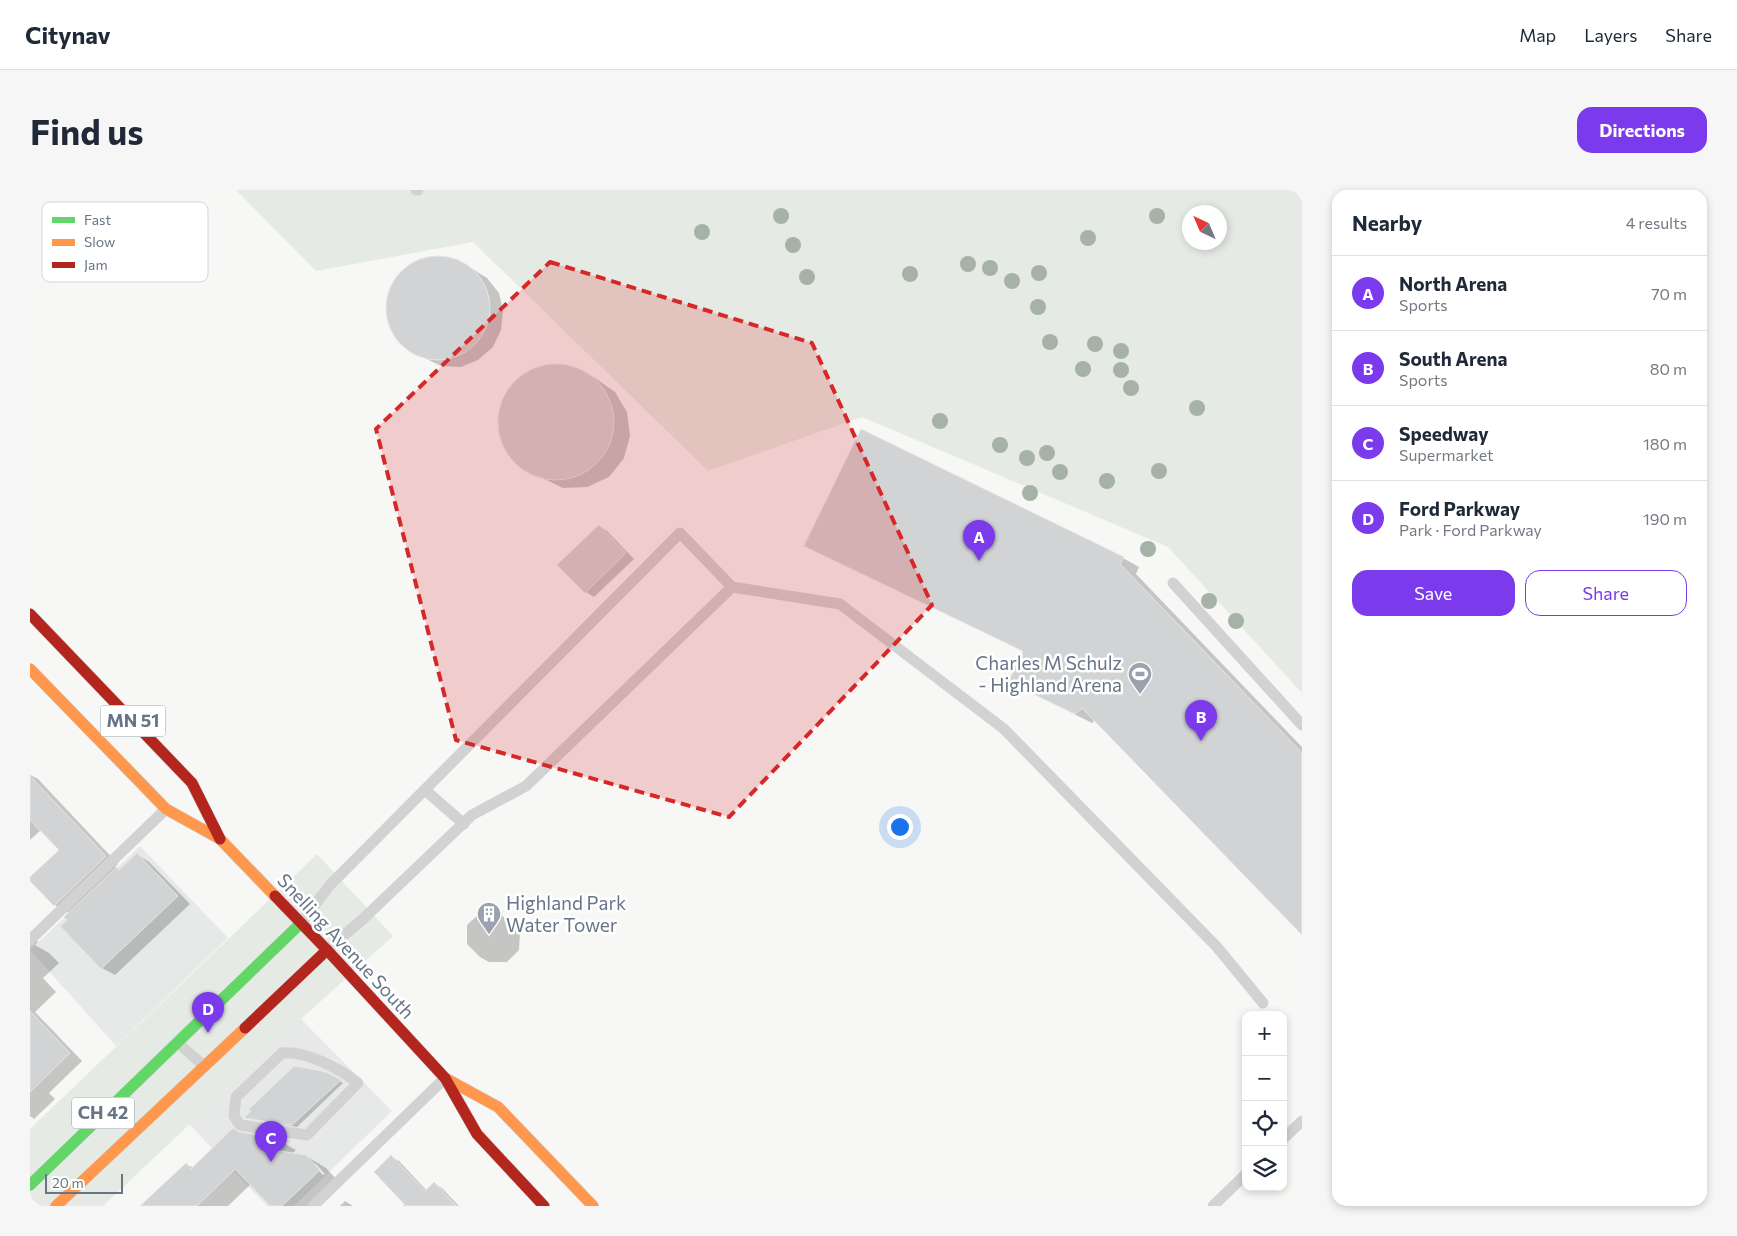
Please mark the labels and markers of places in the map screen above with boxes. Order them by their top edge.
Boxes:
pin: A [963,520,995,561]
place label: Charles M Schulz - Highland Arena [975,651,1122,696]
sports icon: Charles M Schulz - Highland Arena [1127,661,1153,695]
pin: B [1185,700,1217,741]
place label: Highland Park Water Tower [506,891,626,936]
building icon: Highland Park Water Tower [476,901,502,935]
pin: D [192,992,224,1033]
pin: C [255,1121,287,1162]

